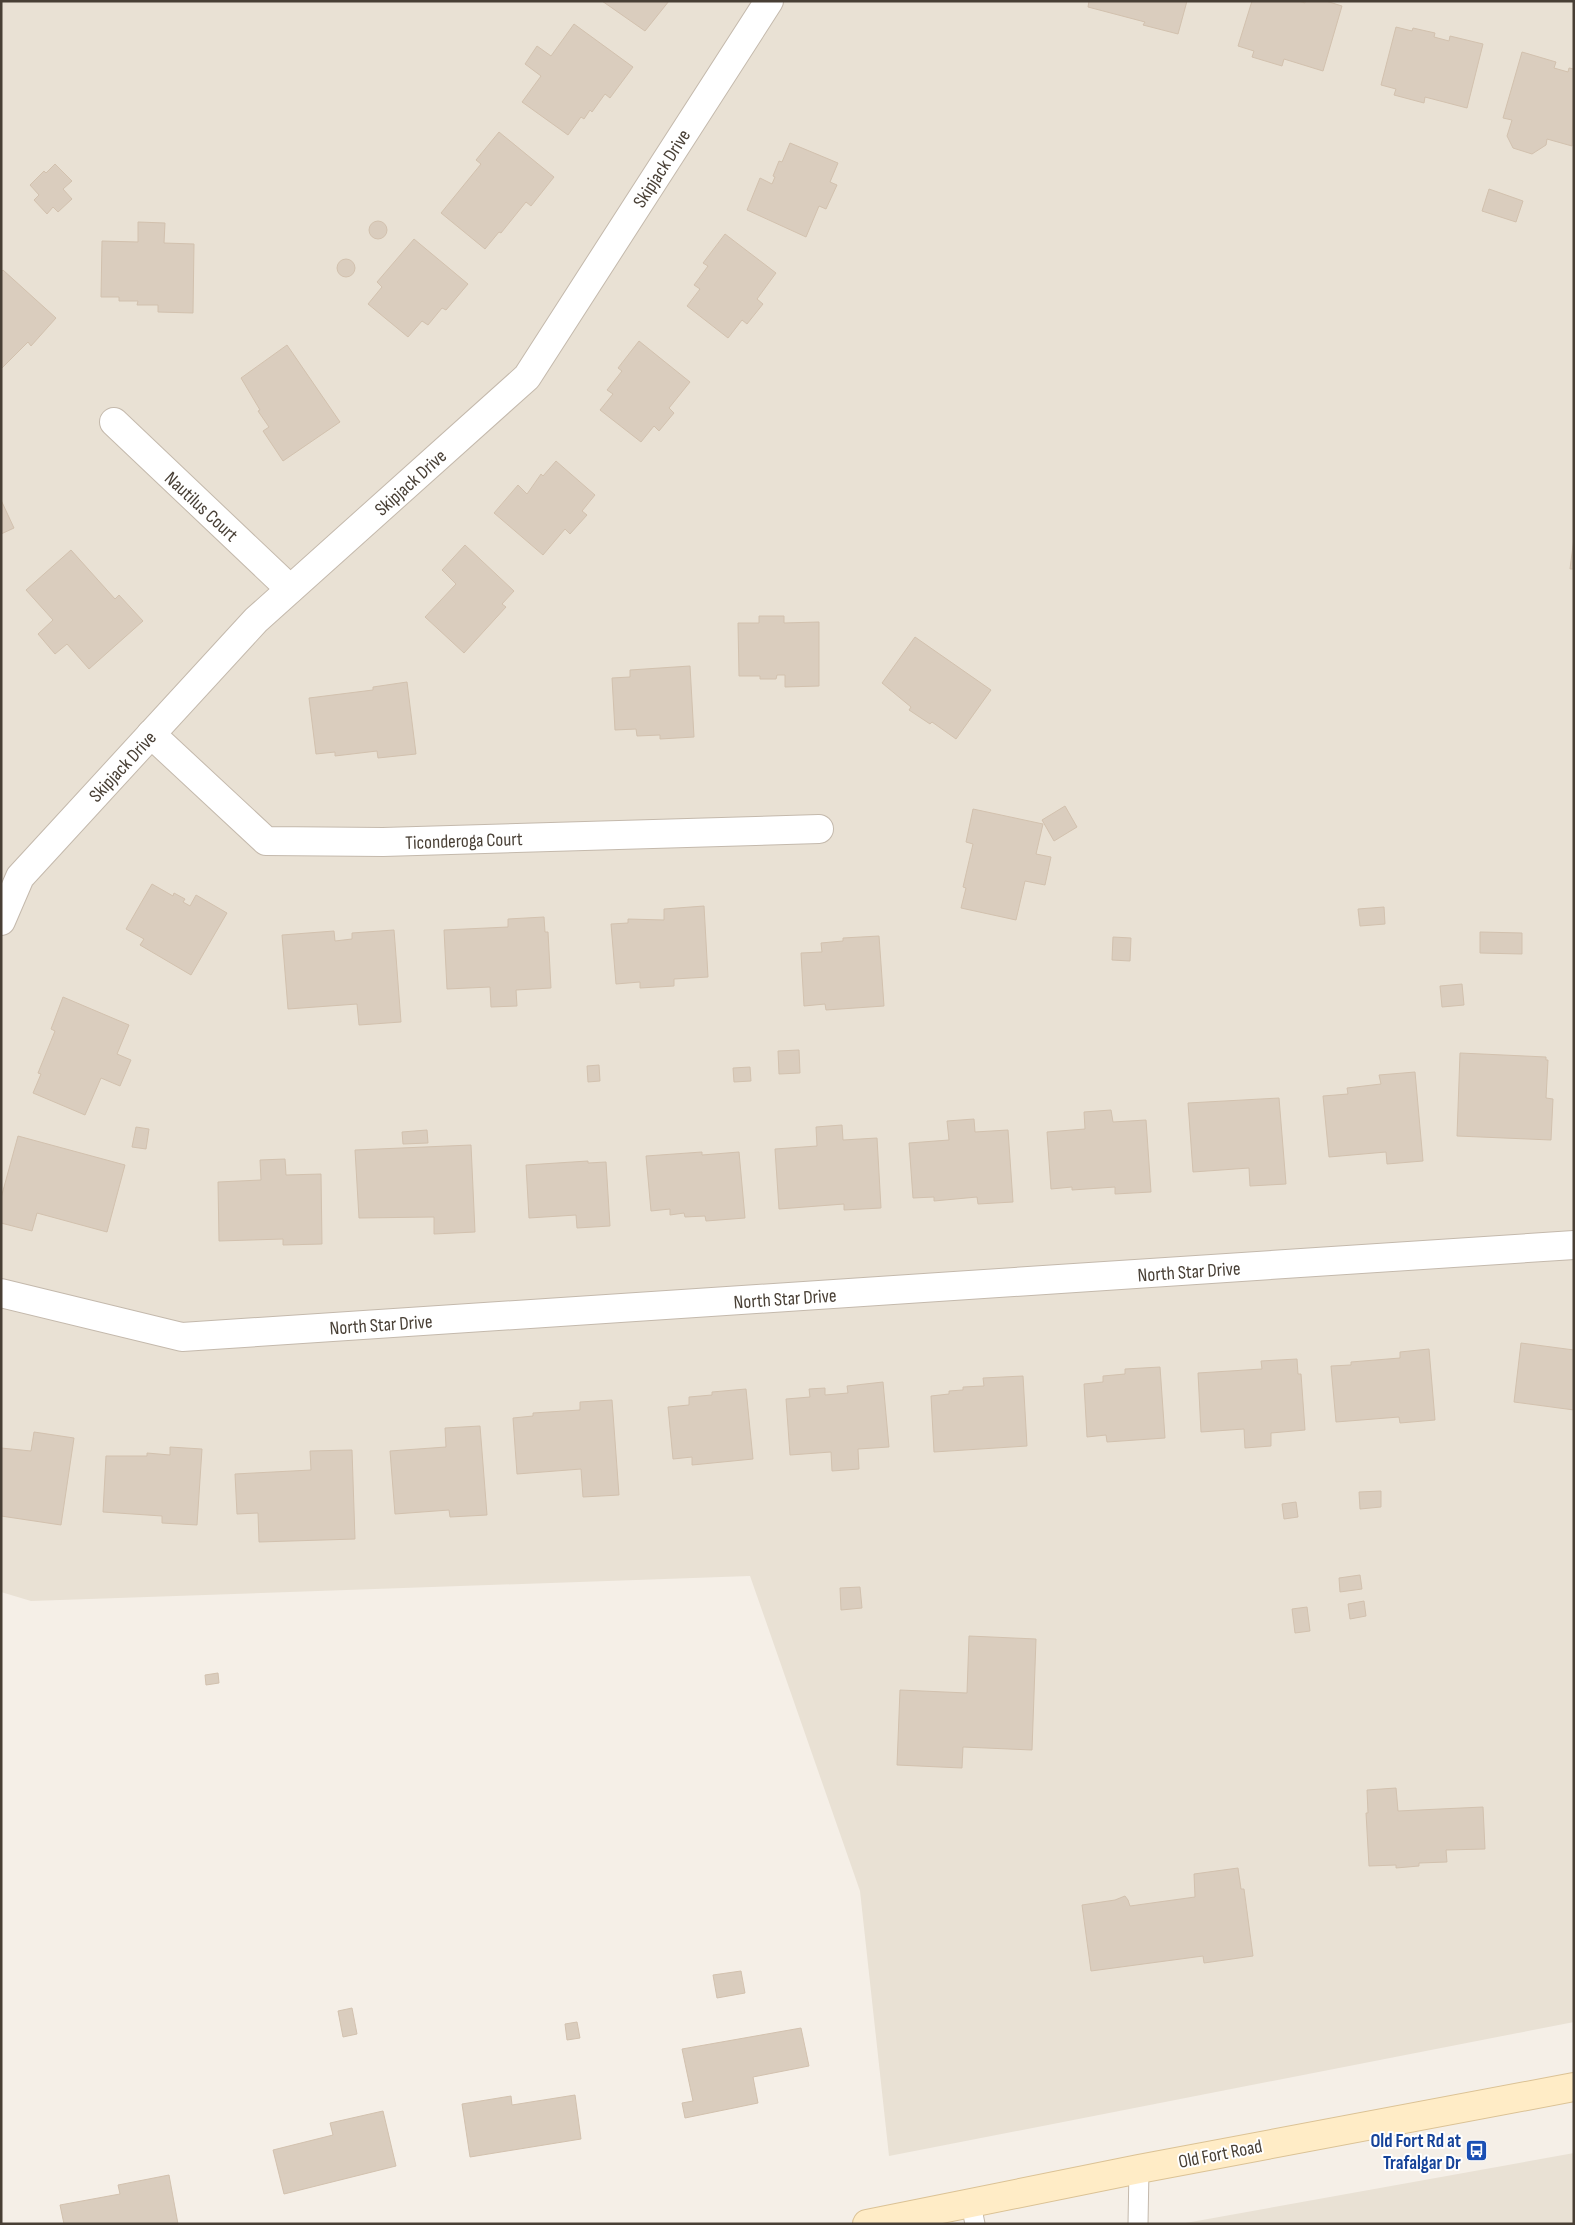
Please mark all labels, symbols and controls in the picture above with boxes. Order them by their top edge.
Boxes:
street label: Skipjack Drive [628,125,696,212]
street label: Skipjack Drive [370,445,452,521]
street label: Nautilus Court [160,467,243,547]
street label: Skipjack Drive [84,727,162,807]
street label: Ticonderoga Court [405,828,523,855]
street label: North Star Drive [1137,1257,1241,1288]
street label: North Star Drive [733,1284,837,1315]
street label: North Star Drive [329,1310,433,1341]
place label: Old Fort Rd at Trafalgar Dr [1370,2130,1461,2175]
street label: Old Fort Road [1176,2135,1264,2174]
bus stop icon: Old Fort Rd at Trafalgar Dr [1465,2139,1489,2163]

